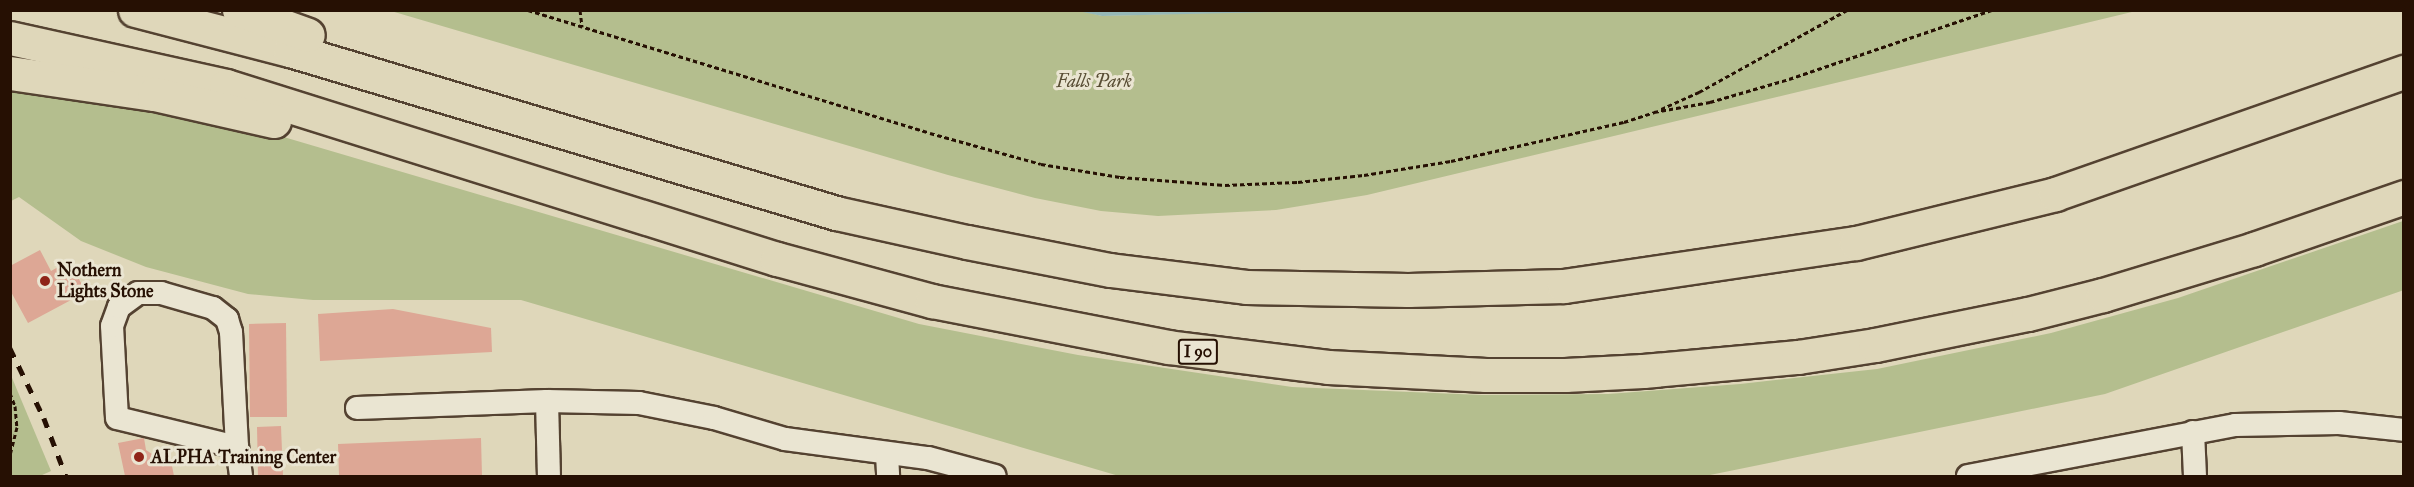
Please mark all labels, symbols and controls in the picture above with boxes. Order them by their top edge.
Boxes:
park label: Falls Park [1056,70,1132,92]
place label: Nothern Lights Stone [57,260,154,302]
marker: Nothern Lights Stone [38,274,52,288]
road number: I 90 [1177,339,1219,365]
place label: ALPHA Training Center [151,446,336,468]
marker: ALPHA Training Center [132,450,146,464]

